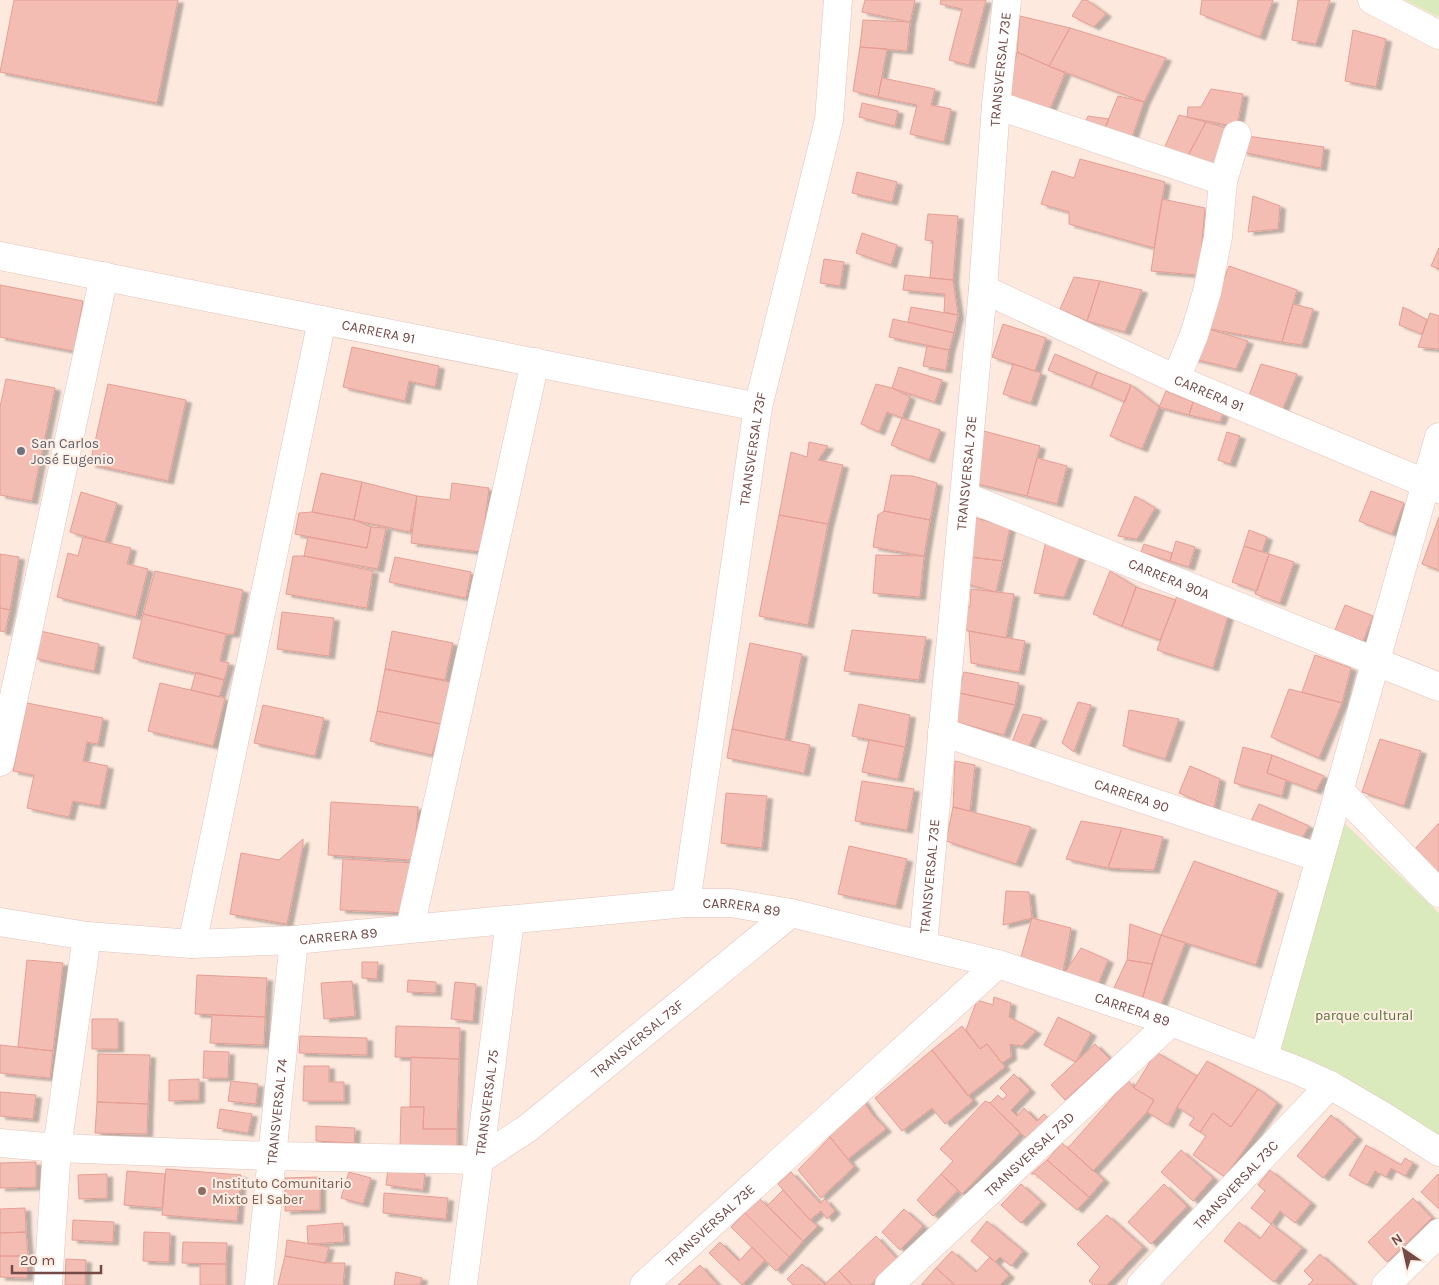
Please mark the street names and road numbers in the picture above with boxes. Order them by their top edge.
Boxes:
street label: TRANSVERSAL 73E [986,11,1014,127]
street label: CARRERA 91 [340,316,417,347]
street label: CARRERA 91 [1172,371,1247,415]
street label: TRANSVERSAL 73F [735,390,770,507]
street label: TRANSVERSAL 73E [952,415,980,531]
street label: CARRERA 90A [1126,555,1212,602]
street label: CARRERA 90 [1092,775,1171,816]
street label: TRANSVERSAL 73E [916,818,943,934]
street label: CARRERA 89 [703,894,782,920]
street label: CARRERA 89 [298,924,378,948]
street label: CARRERA 89 [1093,989,1172,1030]
street label: TRANSVERSAL 73F [587,996,687,1082]
street label: TRANSVERSAL 75 [471,1048,502,1157]
street label: TRANSVERSAL 74 [263,1058,290,1166]
street label: TRANSVERSAL 73D [981,1108,1078,1200]
street label: TRANSVERSAL 73C [1190,1137,1282,1233]
street label: TRANSVERSAL 73E [662,1180,758,1270]

